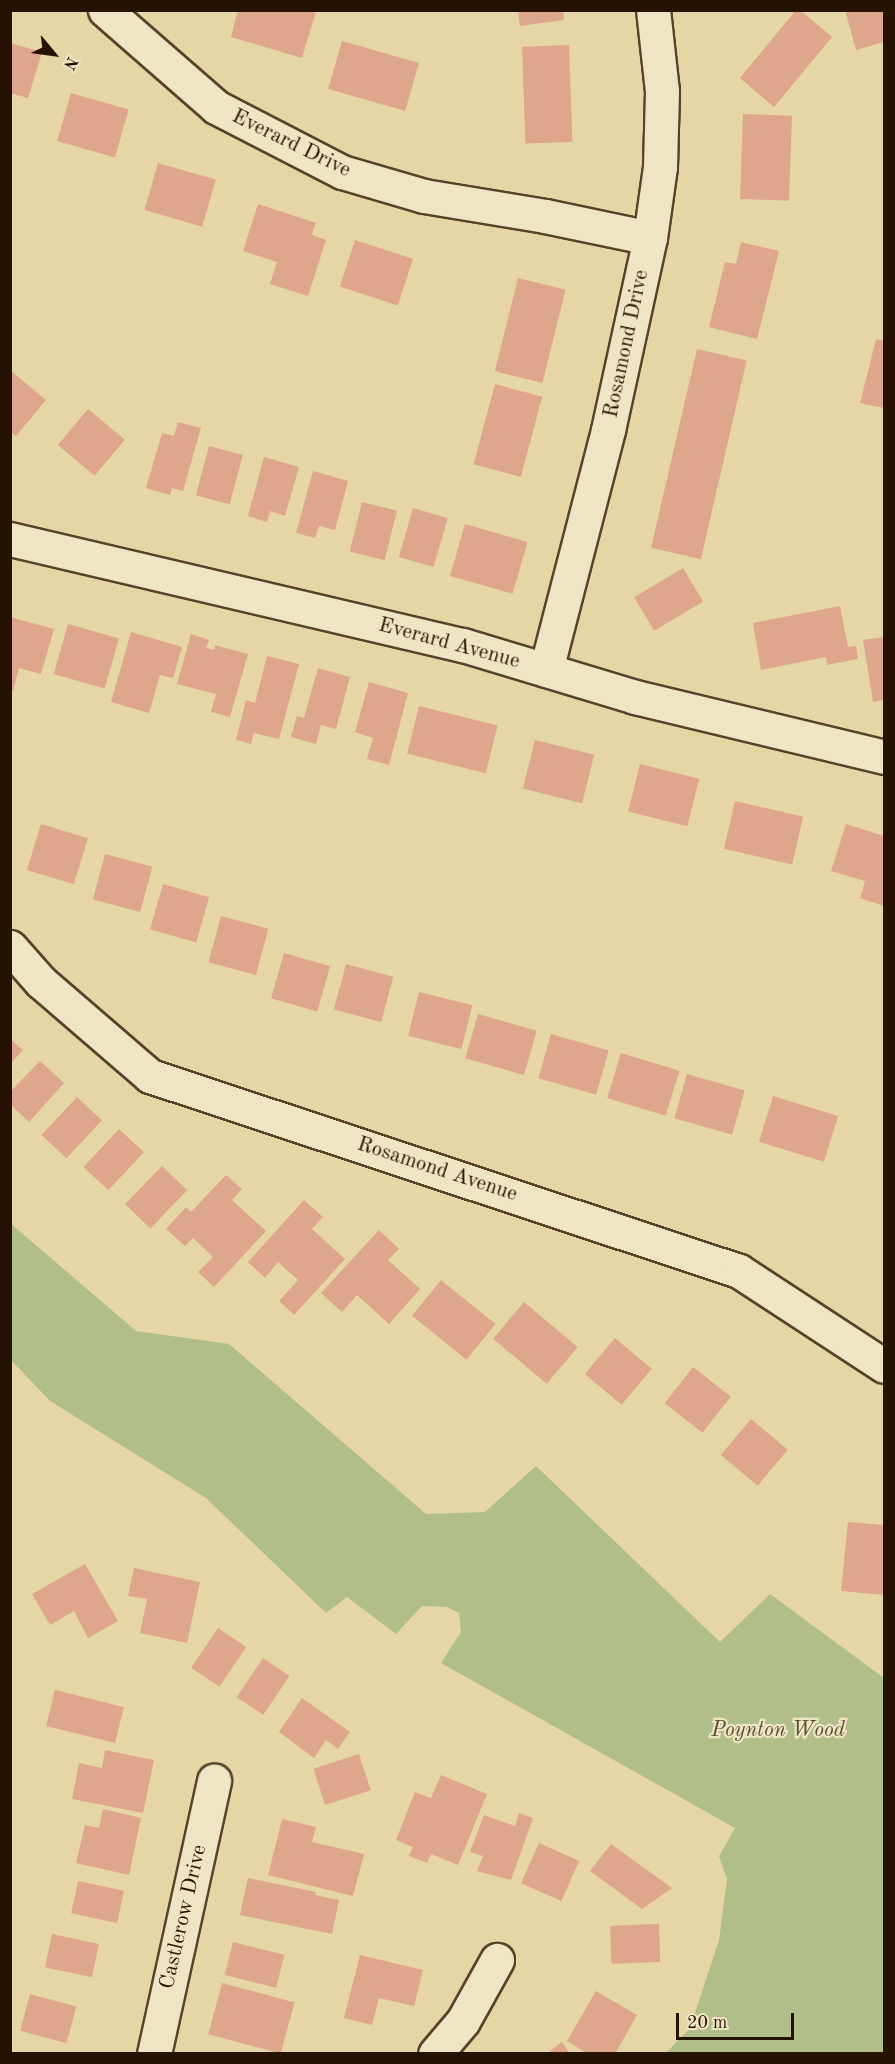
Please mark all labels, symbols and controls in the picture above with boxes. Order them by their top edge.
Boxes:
north arrow [24,24,84,84]
text: N [60,53,80,72]
street label: Everard Drive [227,104,355,184]
street label: Rosamond Drive [599,268,655,420]
street label: Everard Avenue [376,613,522,675]
street label: Rosamond Avenue [354,1132,520,1208]
park label: Poynton Wood [711,1718,845,1744]
street label: Castlerow Drive [155,1842,213,1992]
scale bar [679,2001,798,2039]
text: 20 m [687,2014,727,2032]

